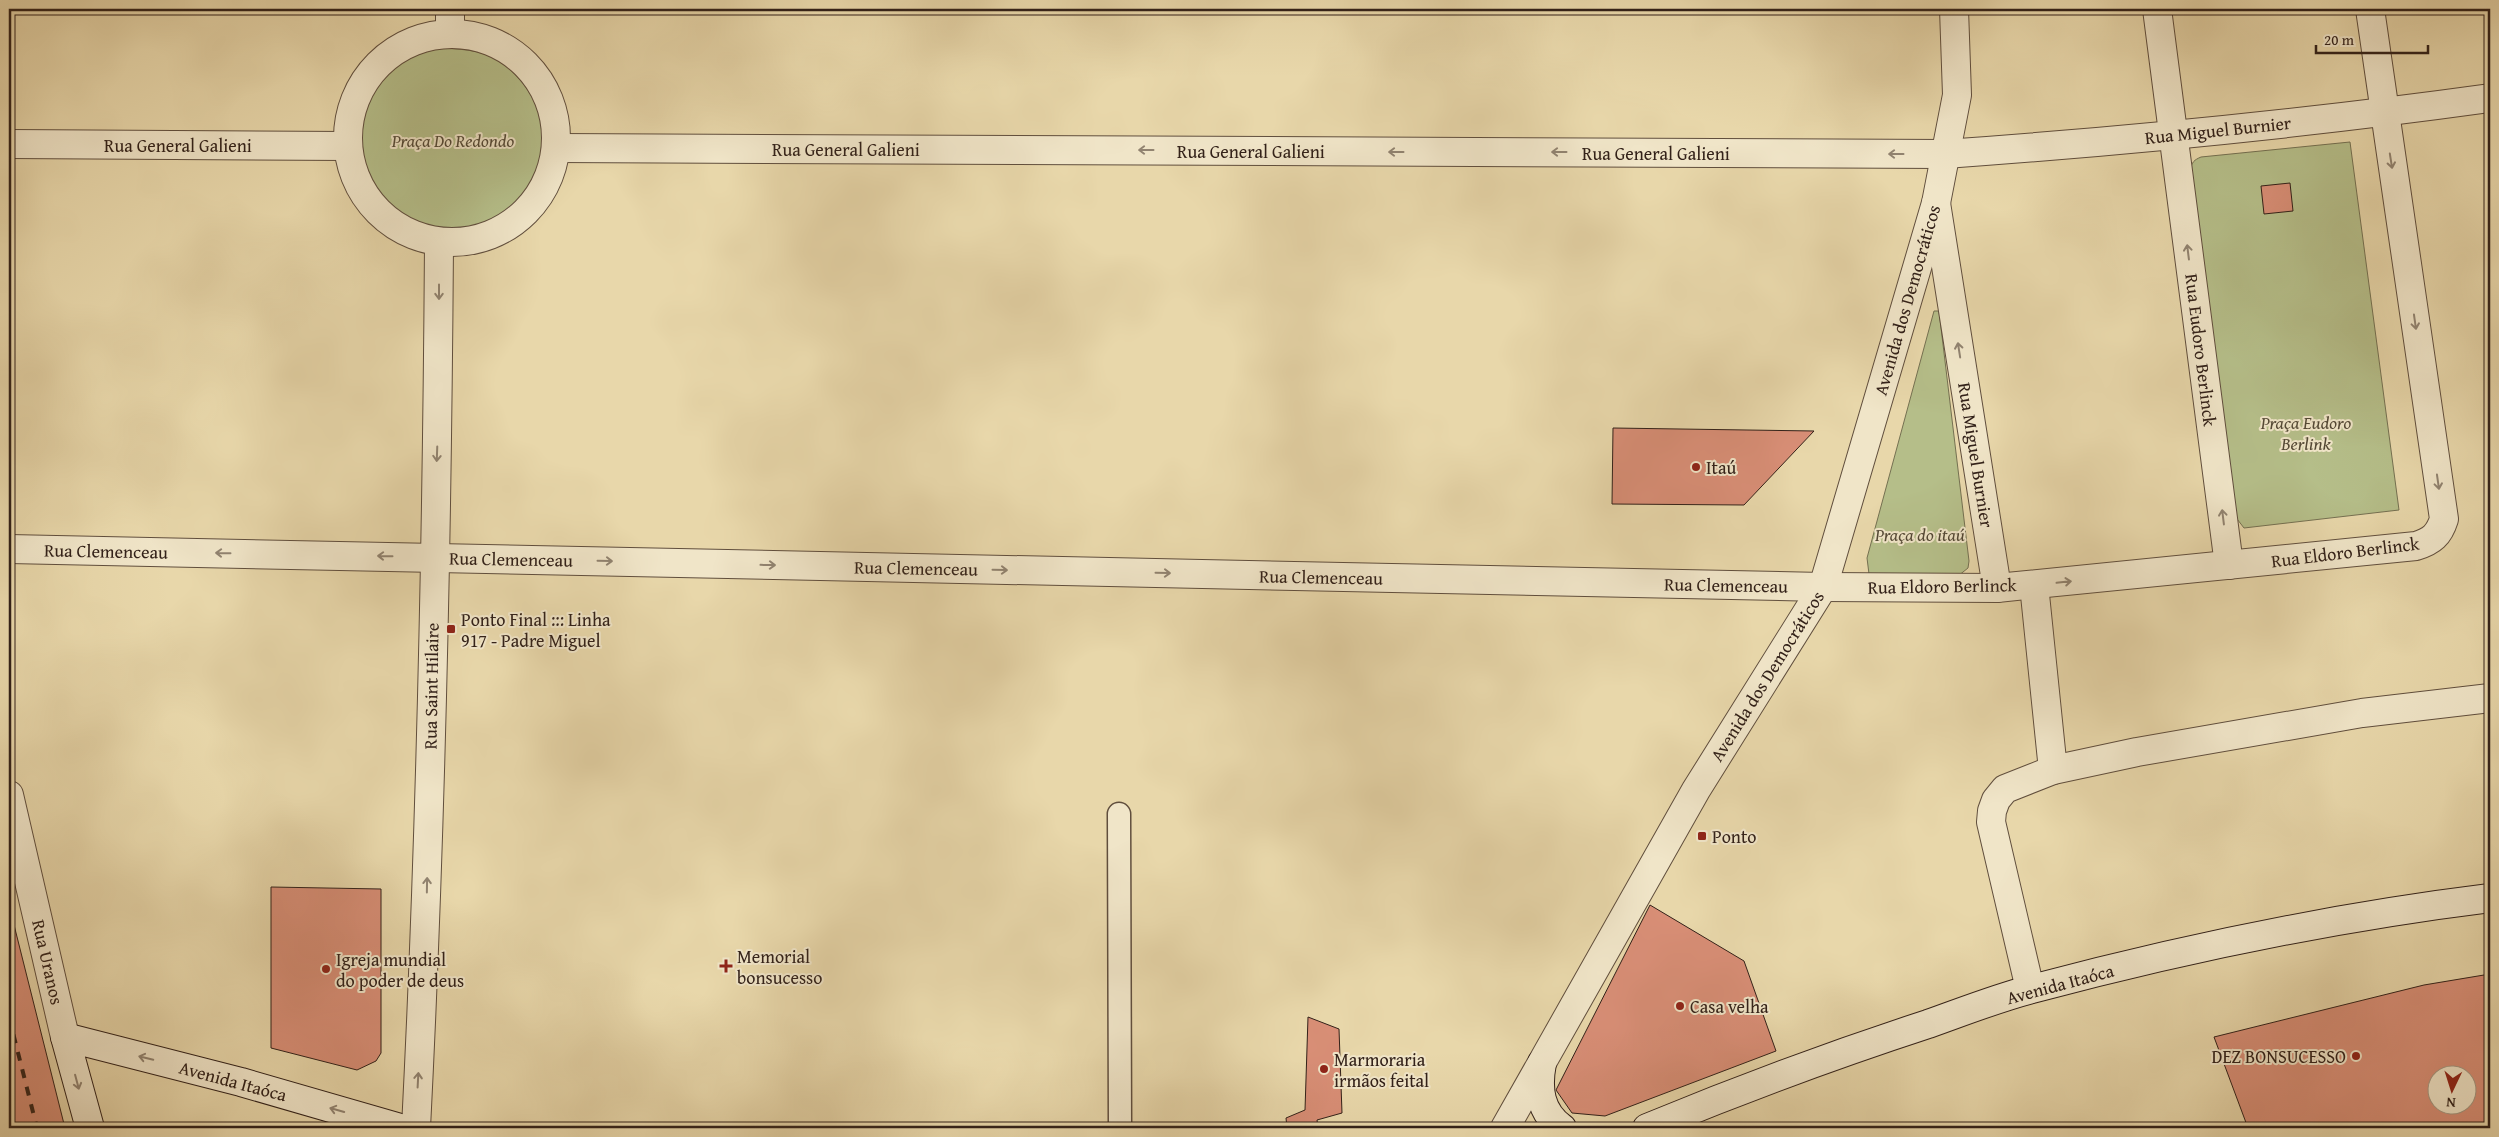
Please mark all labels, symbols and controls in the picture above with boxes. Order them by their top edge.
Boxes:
scale bar [2316,22,2429,54]
text: 20 m [2324,29,2355,50]
street label: Rua Miguel Burnier [2144,109,2293,151]
park label: Praça Do Redondo [391,127,515,154]
street label: Rua General Galieni [104,132,252,159]
street label: Rua General Galieni [772,136,920,163]
street label: Rua General Galieni [1177,138,1325,165]
street label: Rua General Galieni [1582,140,1730,167]
one-way arrow [1139,145,1155,155]
one-way arrow [1389,147,1405,157]
one-way arrow [1551,148,1567,157]
one-way arrow [1889,149,1905,159]
one-way arrow [2386,152,2396,168]
street label: Avenida dos Democráticos [1867,202,1947,398]
one-way arrow [2183,244,2193,260]
street label: Rua Eudoro Berlinck [2178,272,2224,429]
one-way arrow [434,283,444,299]
one-way arrow [2410,313,2420,329]
one-way arrow [1954,342,1964,358]
street label: Rua Miguel Burnier [1951,380,2001,530]
park label: Praça Eudoro Berlink [2260,409,2352,457]
one-way arrow [432,446,442,462]
place label: Itaú [1706,454,1736,481]
marker: Itaú [1690,461,1702,473]
one-way arrow [2434,474,2444,490]
one-way arrow [2218,509,2228,525]
park label: Praça do itaú [1874,521,1965,548]
street label: Rua Eldoro Berlinck [2269,529,2421,574]
street label: Rua Clemenceau [44,536,168,566]
street label: Rua Clemenceau [449,544,573,574]
one-way arrow [215,548,232,558]
one-way arrow [378,551,394,561]
street label: Rua Clemenceau [854,553,978,583]
one-way arrow [596,556,613,566]
one-way arrow [759,560,775,569]
street label: Rua Clemenceau [1259,562,1383,592]
one-way arrow [992,565,1008,575]
one-way arrow [1154,569,1170,578]
street label: Rua Clemenceau [1664,570,1788,600]
street label: Rua Eldoro Berlinck [1867,571,2018,601]
one-way arrow [2056,577,2072,587]
street label: Avenida dos Democráticos [1703,585,1831,767]
place label: Ponto Final ::: Linha 917 - Padre Miguel [461,606,611,654]
street label: Rua Saint Hilaire [416,622,446,750]
marker: Ponto Final ::: Linha 917 - Padre Miguel [445,623,457,635]
place label: Ponto [1712,823,1757,850]
marker: Ponto [1696,830,1708,842]
one-way arrow [422,877,432,894]
street label: Rua Uranos [25,917,71,1007]
place label: Memorial bonsucesso [737,943,822,991]
place label: Igreja mundial do poder de deus [336,946,464,994]
street label: Avenida Itaóca [2003,957,2117,1011]
marker: Memorial bonsucesso [719,959,733,973]
marker: Igreja mundial do poder de deus [320,963,332,975]
place label: Casa velha [1690,993,1769,1020]
marker: Casa velha [1674,1000,1686,1012]
place label: DEZ BONSUCESSO [2212,1043,2346,1070]
place label: Marmoraria irmãos feital [1334,1046,1429,1094]
marker: DEZ BONSUCESSO [2350,1050,2362,1062]
one-way arrow [139,1052,155,1062]
street label: Avenida Itaóca [176,1054,290,1108]
marker: Marmoraria irmãos feital [1318,1063,1330,1075]
north arrow [2426,1064,2476,1114]
one-way arrow [414,1072,423,1088]
one-way arrow [73,1074,83,1090]
text: N [2445,1093,2456,1113]
one-way arrow [329,1104,345,1114]

